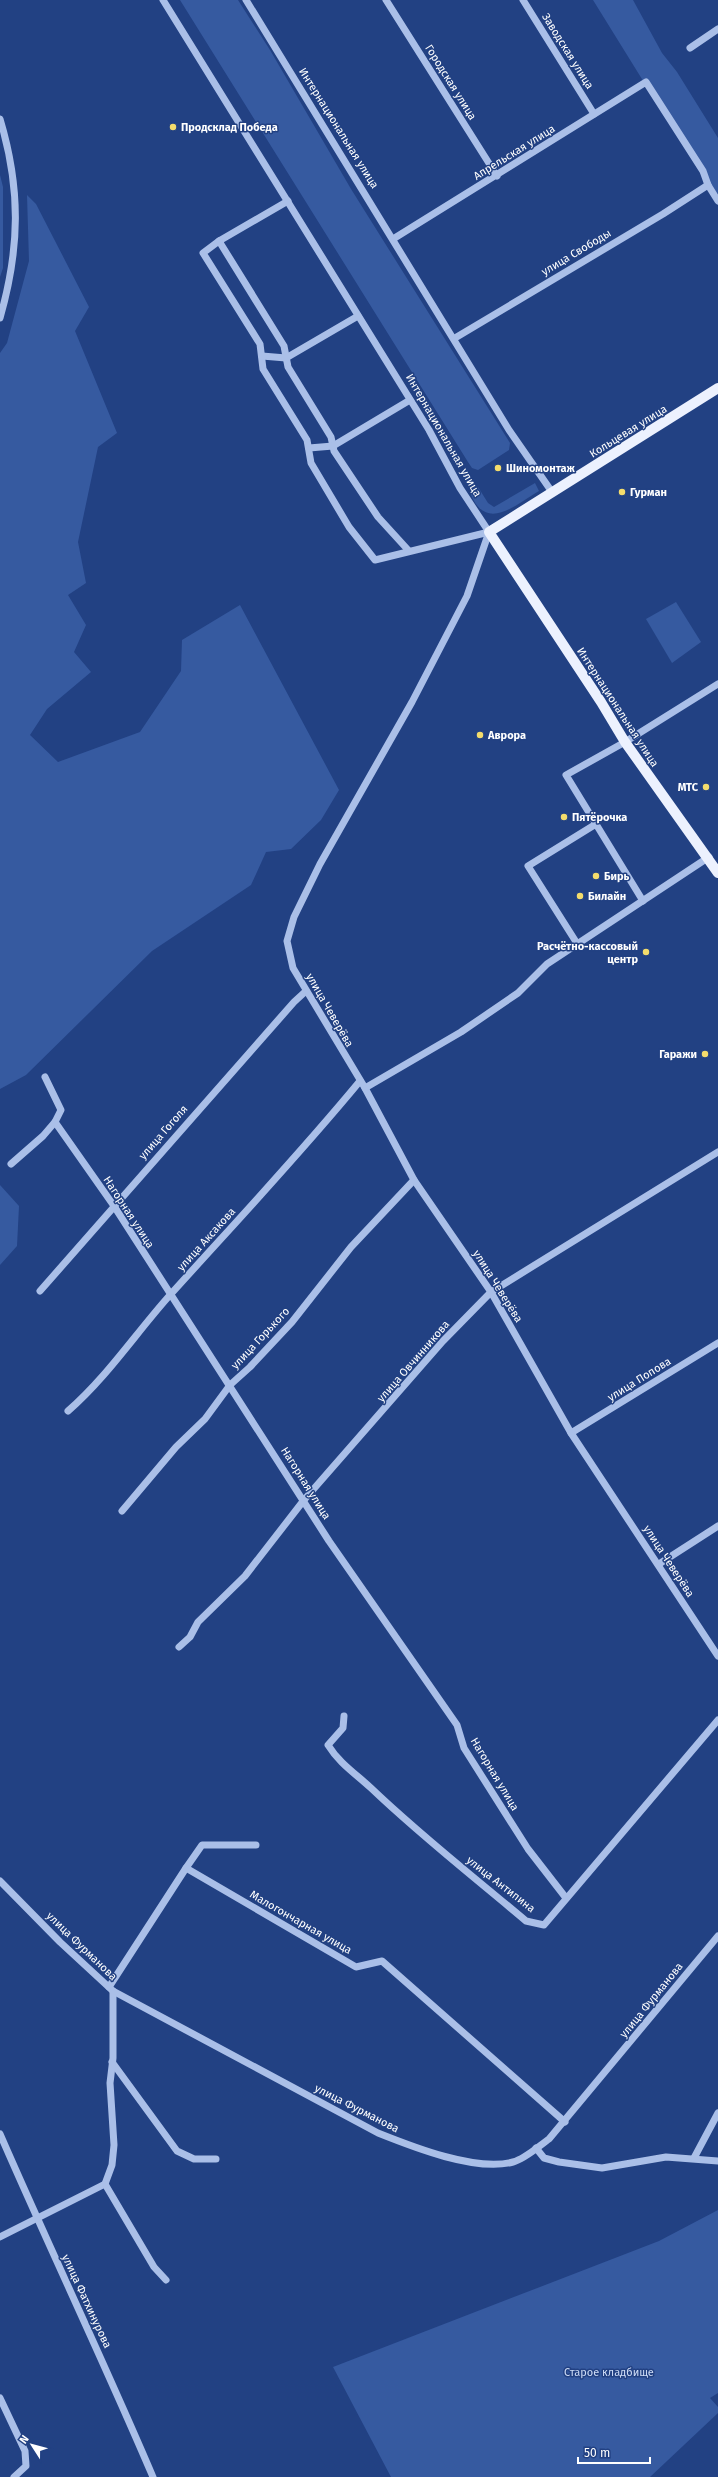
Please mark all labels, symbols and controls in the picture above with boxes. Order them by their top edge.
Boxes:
street label: Заводская улица [539,11,596,91]
street label: Городская улица [422,42,479,122]
street label: Интернациональная улица [296,66,381,191]
place label: Продсклад Победа [181,121,278,134]
marker: Продсклад Победа [168,122,178,132]
street label: Апрельская улица [471,122,557,183]
street label: улица Свободы [539,227,613,278]
street label: Интернациональная улица [403,371,484,499]
street label: Кольцевая улица [587,402,669,460]
place label: Шиномонтаж [506,462,575,475]
marker: Шиномонтаж [493,463,503,473]
place label: Гурман [630,486,667,499]
marker: Гурман [617,487,627,497]
street label: Интернациональная улица [574,645,661,769]
place label: Аврора [487,729,526,742]
marker: Аврора [475,730,485,740]
place label: МТС [678,781,699,794]
marker: МТС [701,782,711,792]
place label: Пятёрочка [572,811,627,824]
marker: Пятёрочка [559,812,569,822]
place label: Бирь [604,870,630,883]
marker: Бирь [591,871,601,881]
place label: Билайн [588,890,626,903]
marker: Билайн [575,891,585,901]
place label: Расчётно-кассовый центр [537,940,638,966]
marker: Расчётно-кассовый центр [641,947,651,957]
street label: улица Чеверёва [303,971,356,1049]
place label: Гаражи [659,1048,697,1061]
marker: Гаражи [700,1049,710,1059]
street label: улица Гоголя [136,1103,190,1162]
street label: Нагорная улица [101,1174,157,1251]
street label: улица Аксакова [175,1205,238,1274]
street label: улица Чеверёва [470,1248,525,1325]
street label: улица Горького [228,1305,292,1372]
street label: улица Овчинникова [374,1318,452,1405]
street label: улица Попова [605,1355,673,1404]
street label: Нагорная улица [278,1445,333,1522]
street label: улица Чеверёва [641,1523,697,1600]
street label: Нагорная улица [468,1735,522,1813]
street label: улица Антипина [464,1854,538,1915]
street label: Малогончарная улица [248,1888,354,1957]
street label: улица Фурманова [44,1909,120,1983]
street label: улица Фурманова [617,1960,686,2041]
street label: улица Фурманова [312,2082,401,2135]
street label: улица Фатхинурова [59,2252,114,2350]
park label: Старое кладбище [564,2366,654,2379]
north arrow [12,2425,52,2465]
text: N [17,2433,32,2446]
scale bar [578,2439,650,2465]
text: 50 m [584,2446,610,2460]

